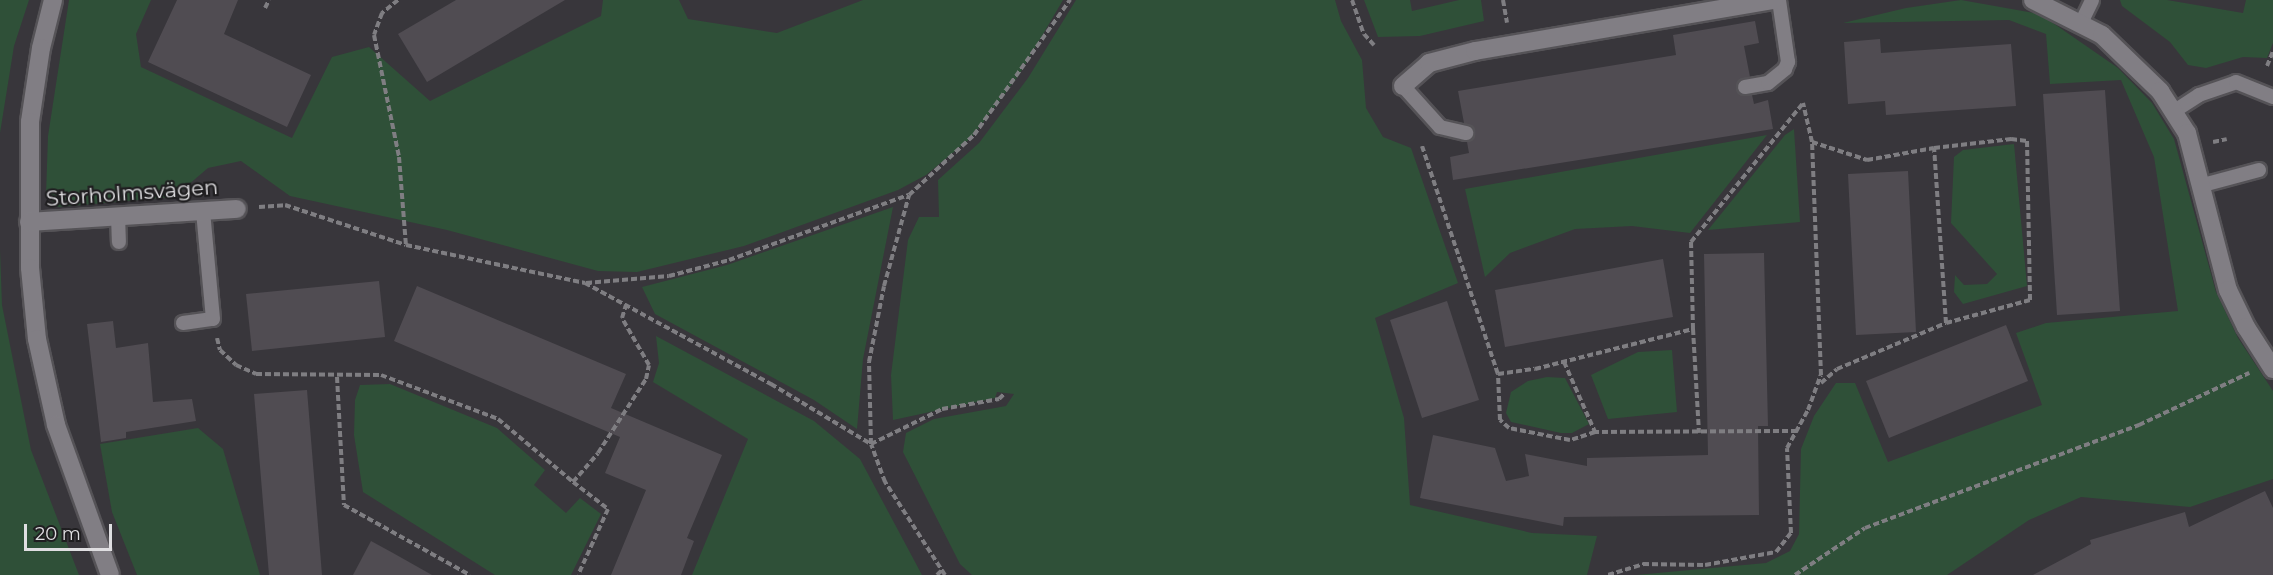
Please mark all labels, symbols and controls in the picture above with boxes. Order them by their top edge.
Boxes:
street label: Storholmsvägen [45,174,219,212]
scale bar [27,512,116,550]
text: 20 m [35,523,81,545]

